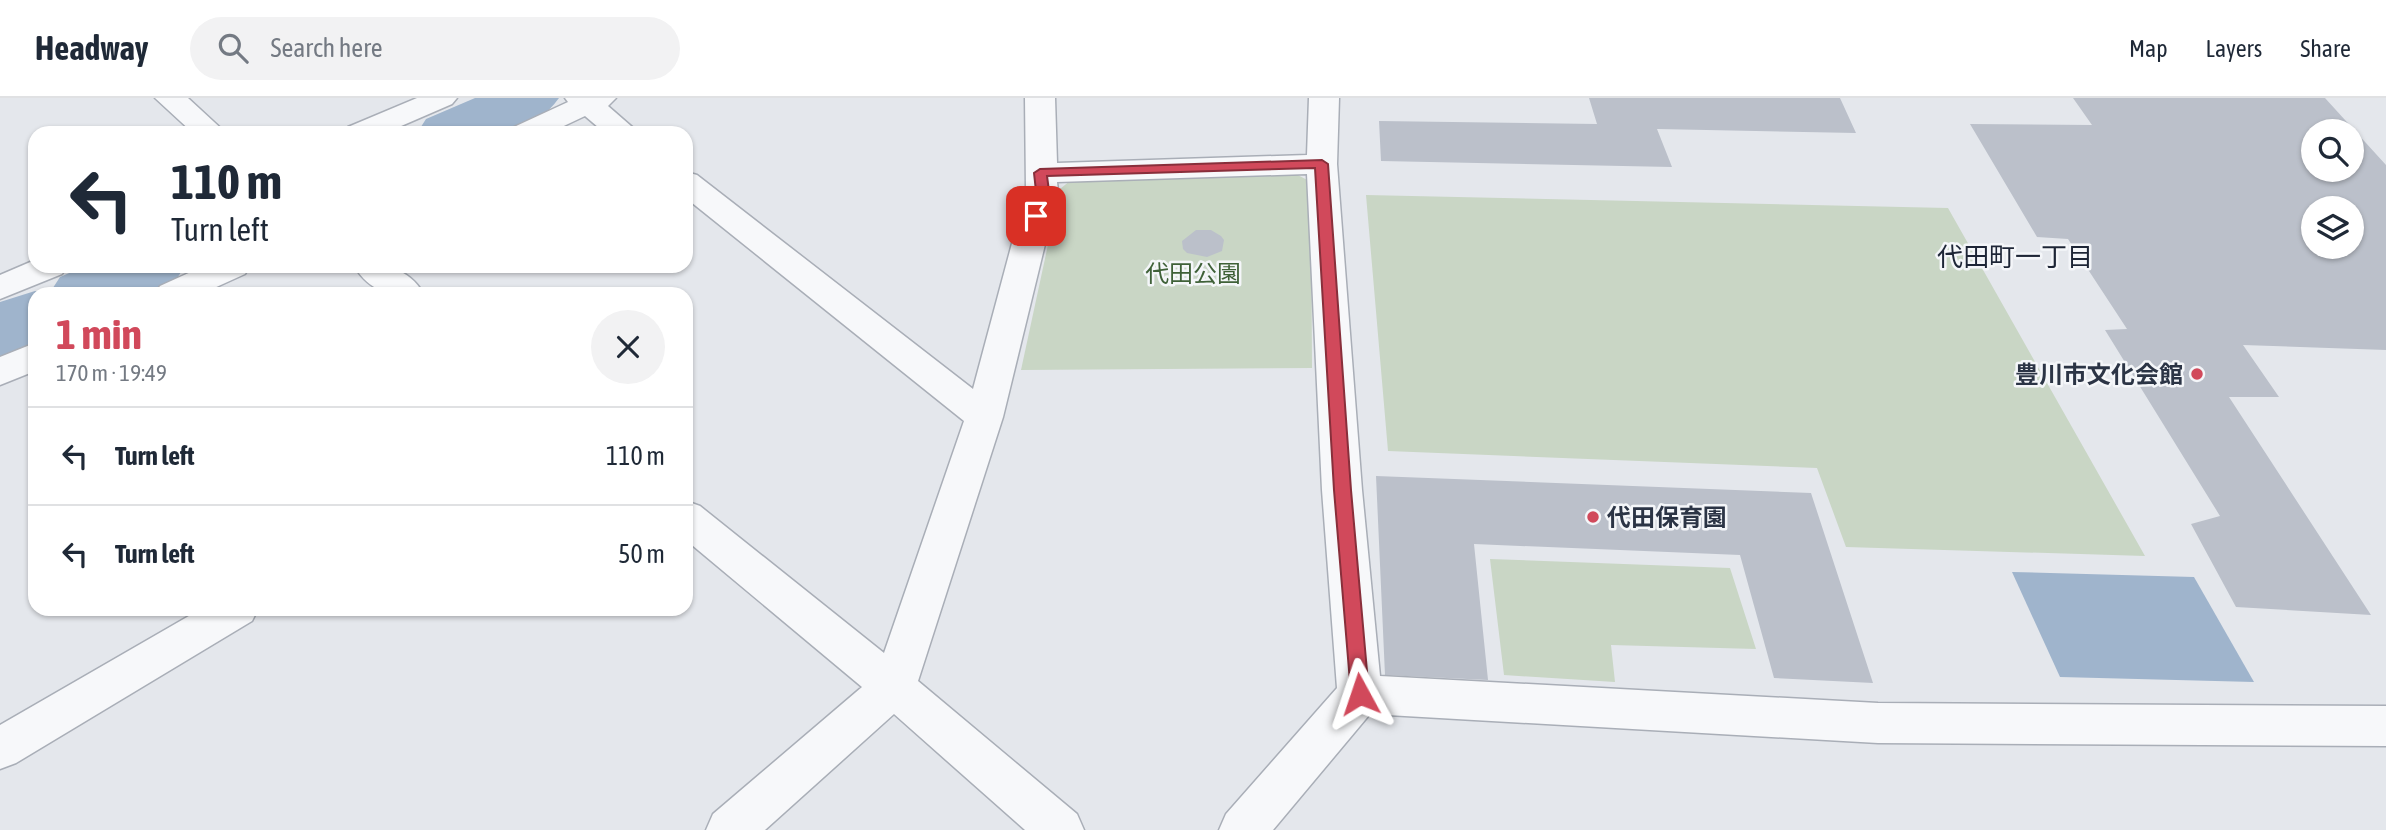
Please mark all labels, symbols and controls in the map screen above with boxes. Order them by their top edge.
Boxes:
search box [190,17,680,80]
text: Headway [35,29,148,67]
icon: search [214,29,252,67]
text: Search here [270,33,383,63]
text: Map [2129,35,2168,62]
text: Layers [2206,35,2262,62]
text: Share [2300,35,2351,62]
map controls [2301,119,2364,259]
button: search [2301,119,2364,182]
text: 110 m [171,153,282,209]
icon: left [56,154,147,245]
pin [1006,186,1066,246]
button: layers [2301,196,2364,259]
icon: arrive [1017,197,1055,235]
text: Turn left [171,211,269,248]
district label: 代田町一丁目 [1937,242,2093,272]
park label: 代田公園 [1145,260,1241,287]
text: 1 min [56,310,142,358]
button: close [591,310,665,384]
text: 170 m · 19:49 [56,360,167,386]
place label: 豊川市文化会館 [2015,361,2183,388]
marker: 豊川市文化会館 [2189,366,2205,382]
icon: left [56,437,94,475]
text: Turn left [115,441,195,471]
text: 110 m [606,441,665,471]
place label: 代田保育園 [1607,504,1727,531]
marker: 代田保育園 [1585,509,1601,525]
icon: left [56,535,94,573]
text: Turn left [115,539,195,569]
text: 50 m [618,539,665,569]
position arrow [1323,657,1397,731]

